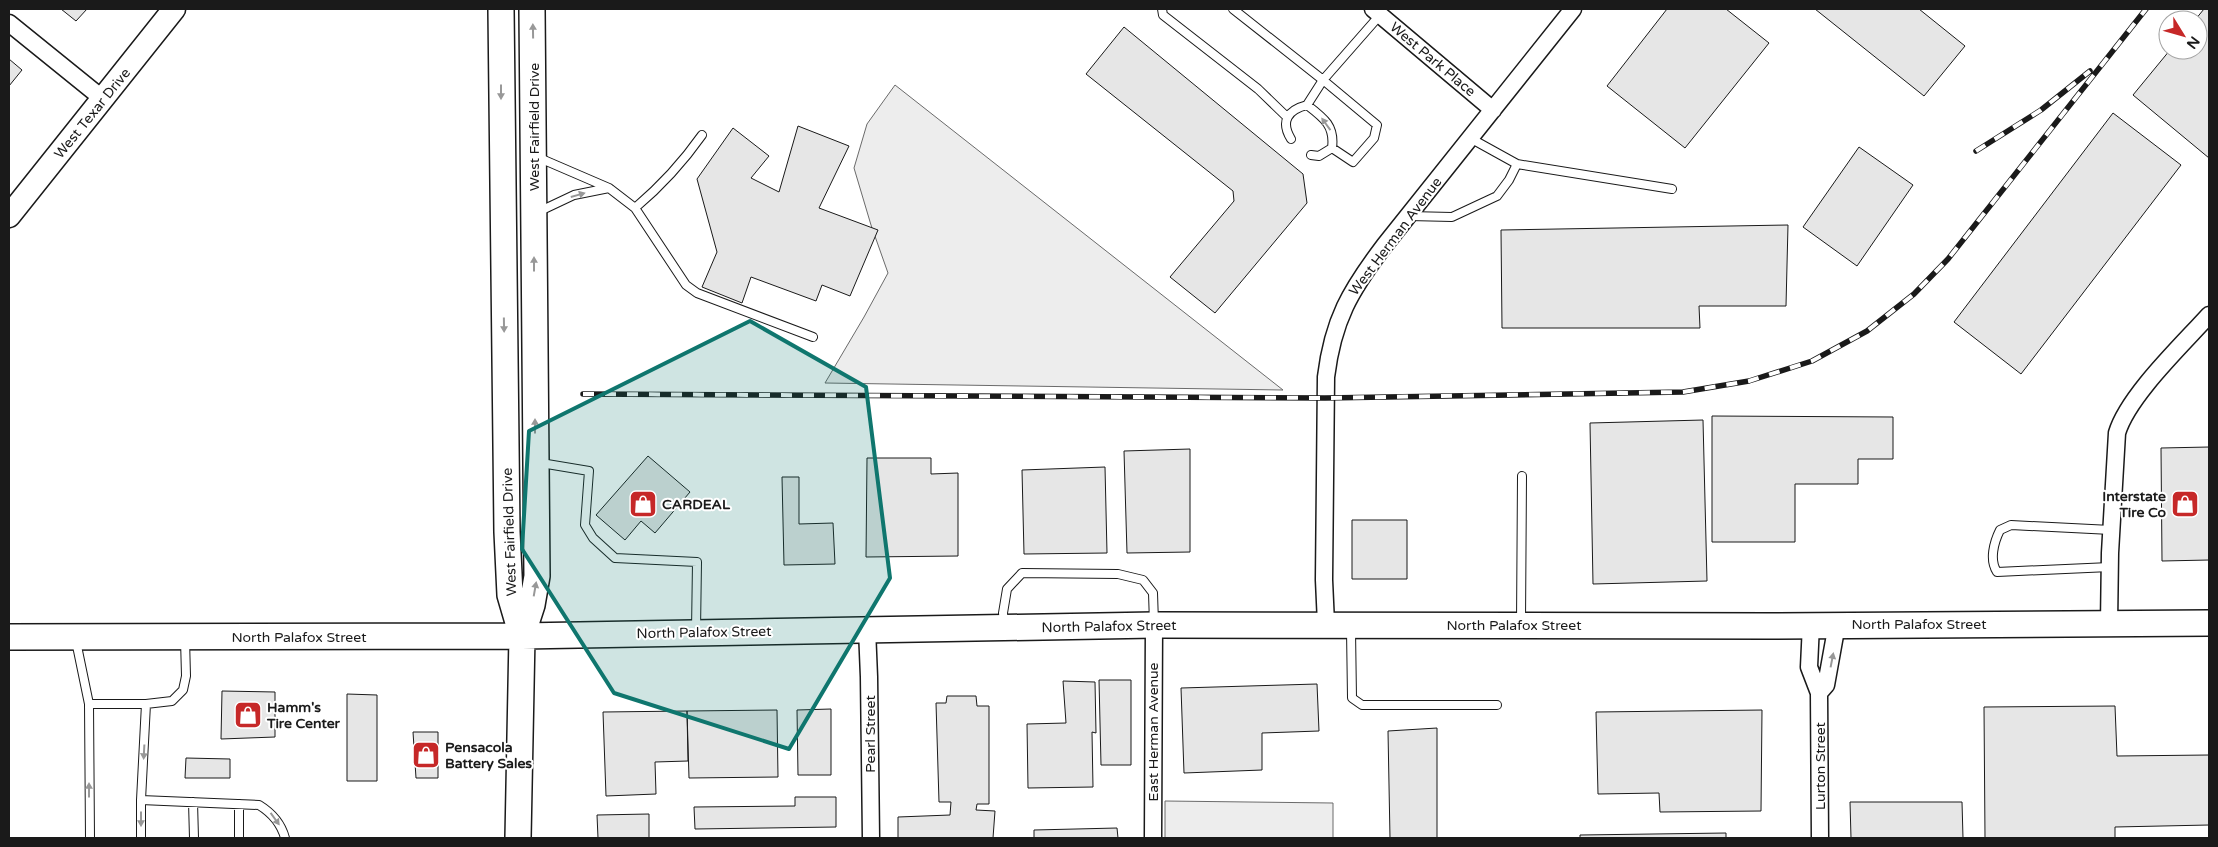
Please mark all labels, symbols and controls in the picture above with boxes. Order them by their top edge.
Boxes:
north arrow [2158,10,2208,60]
street label: West Park Place [1386,19,1479,100]
one-way arrow [529,23,537,39]
text: N [2183,33,2203,52]
street label: West Fairfield Drive [526,63,543,191]
street label: West Texar Drive [51,65,134,162]
one-way arrow [497,85,505,101]
one-way arrow [1321,117,1331,131]
street label: West Herman Avenue [1345,174,1445,299]
one-way arrow [571,190,586,198]
one-way arrow [530,256,538,272]
one-way arrow [500,317,508,333]
one-way arrow [531,418,539,434]
street label: West Fairfield Drive [499,467,520,597]
place label: Interstate Tire Co [2102,488,2166,521]
shop icon: CARDEAL [628,489,658,519]
shop icon: Interstate Tire Co [2170,489,2200,519]
place label: CARDEAL [662,496,731,513]
one-way arrow [531,580,539,596]
street label: North Palafox Street [1851,616,1987,633]
street label: North Palafox Street [1041,617,1177,636]
street label: North Palafox Street [1446,617,1582,634]
street label: North Palafox Street [636,623,772,642]
street label: North Palafox Street [231,629,367,646]
one-way arrow [1828,651,1836,667]
street label: East Herman Avenue [1145,662,1162,802]
street label: Pearl Street [862,695,879,773]
place label: Hamm's Tire Center [266,699,341,732]
shop icon: Hamm's Tire Center [233,700,263,730]
street label: Lurton Street [1812,721,1829,810]
place label: Pensacola Battery Sales [445,739,532,772]
shop icon: Pensacola Battery Sales [411,740,441,770]
one-way arrow [139,744,147,760]
one-way arrow [85,781,93,797]
one-way arrow [137,811,145,827]
one-way arrow [270,812,280,826]

